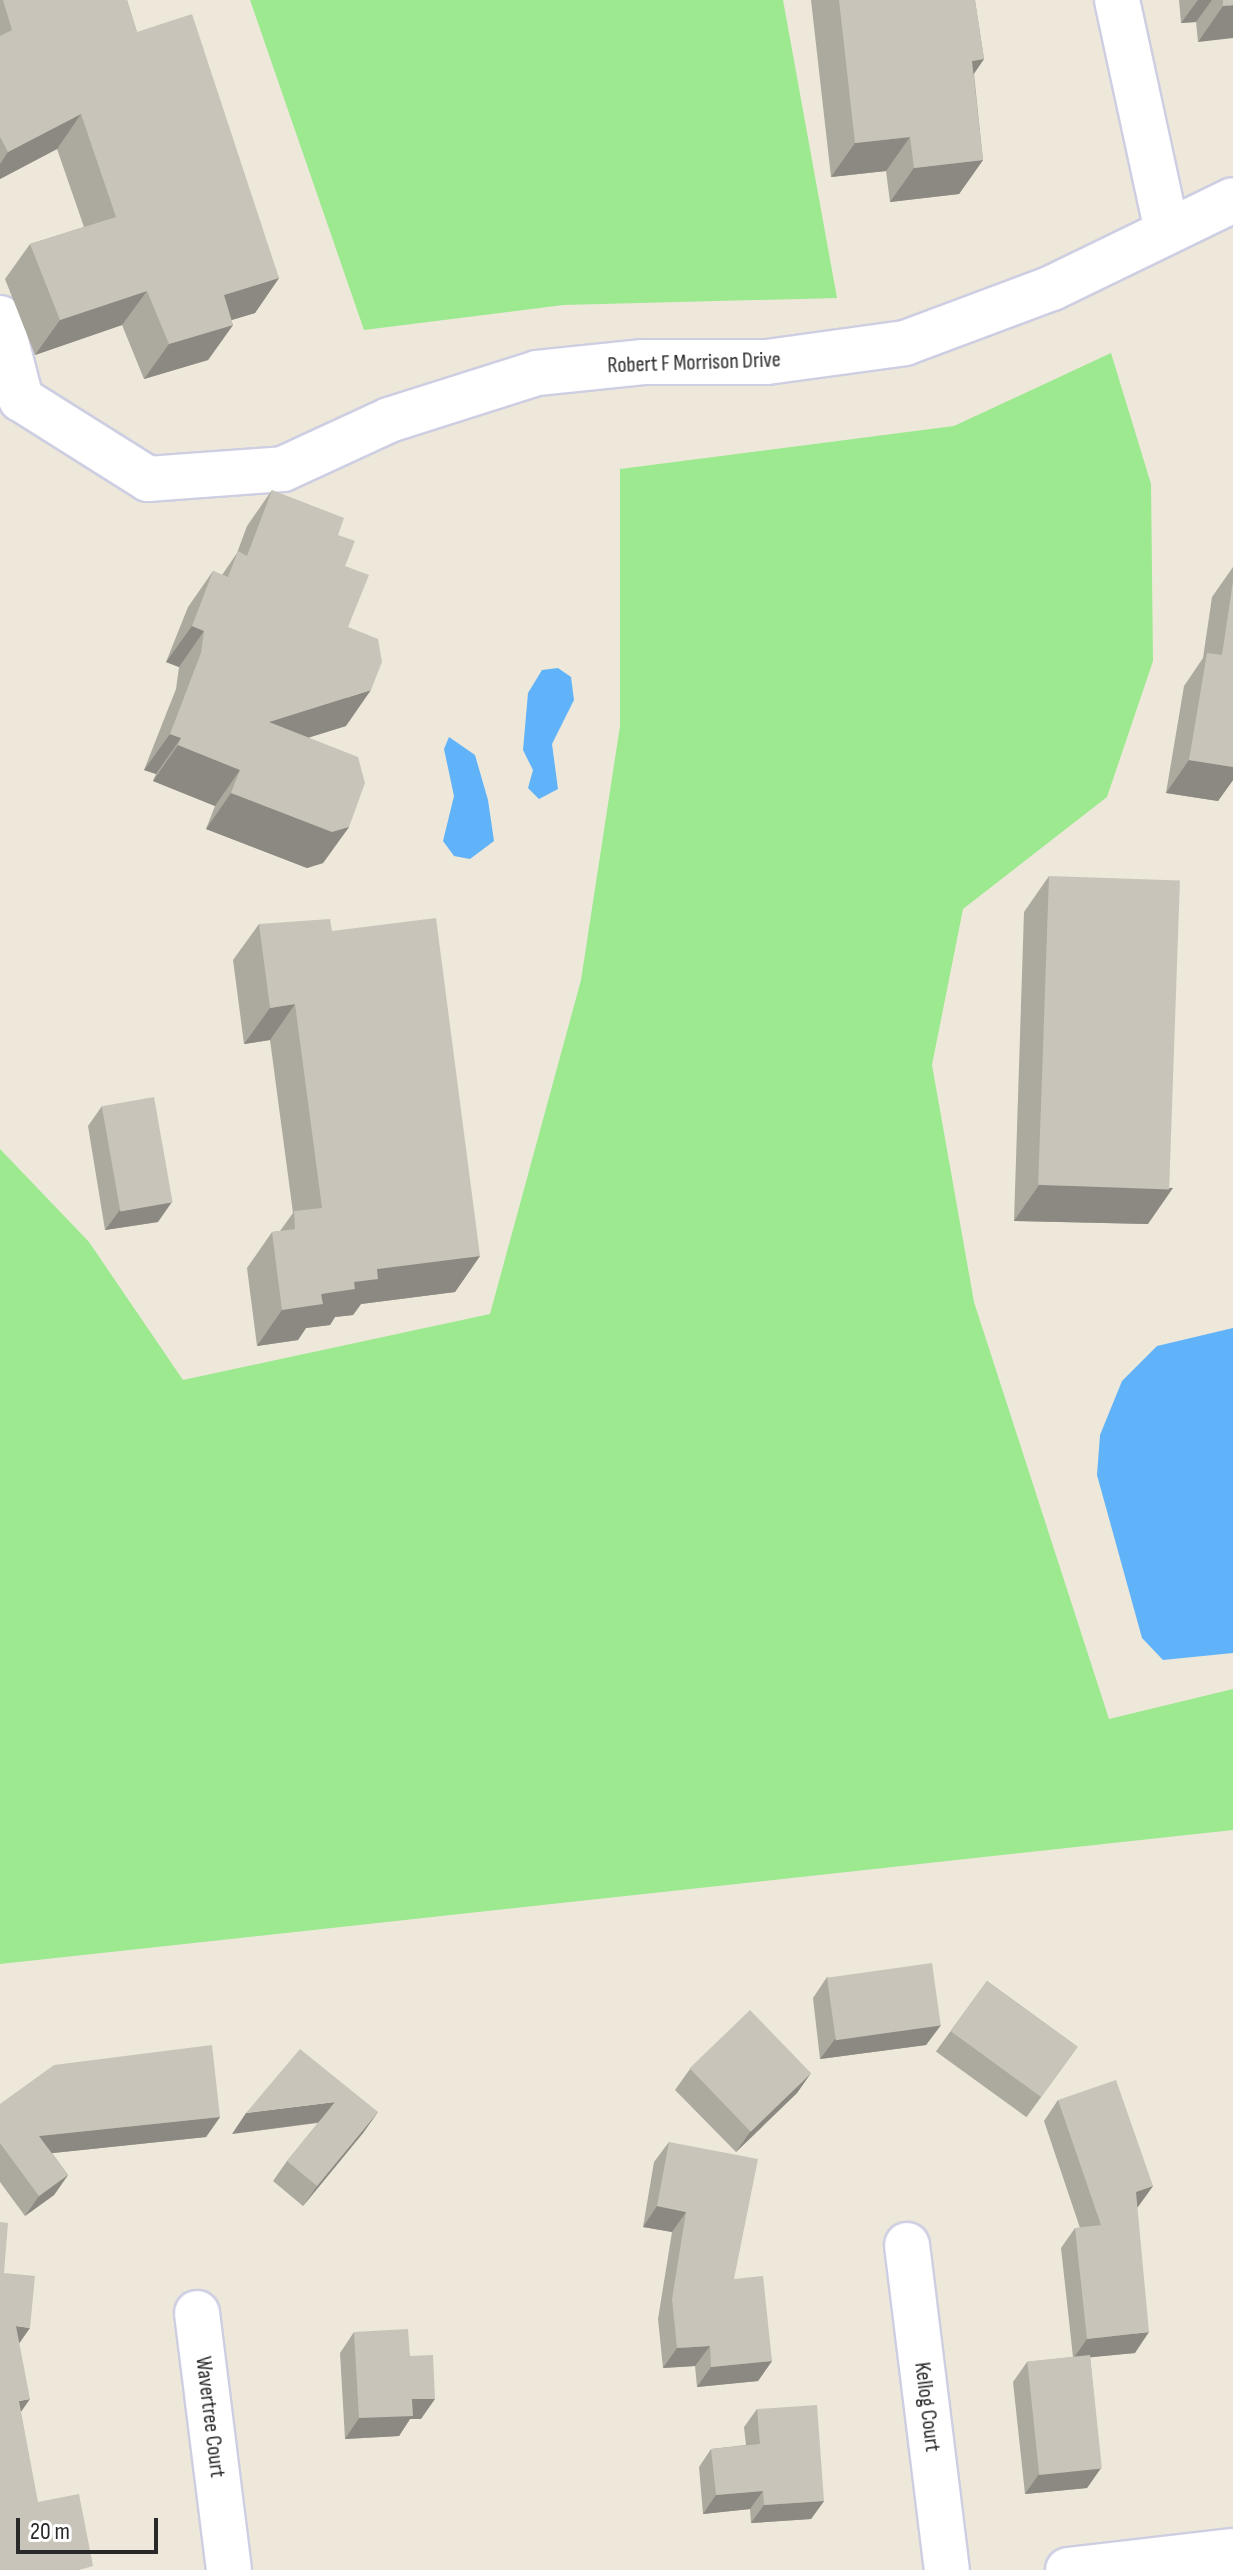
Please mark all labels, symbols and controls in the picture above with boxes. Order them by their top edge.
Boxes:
street label: Robert F Morrison Drive [607,347,781,379]
street label: Wavertree Court [189,2355,231,2479]
street label: Kellog Court [908,2361,946,2453]
scale bar [20,2502,162,2552]
text: 20 m [30,2517,70,2546]

